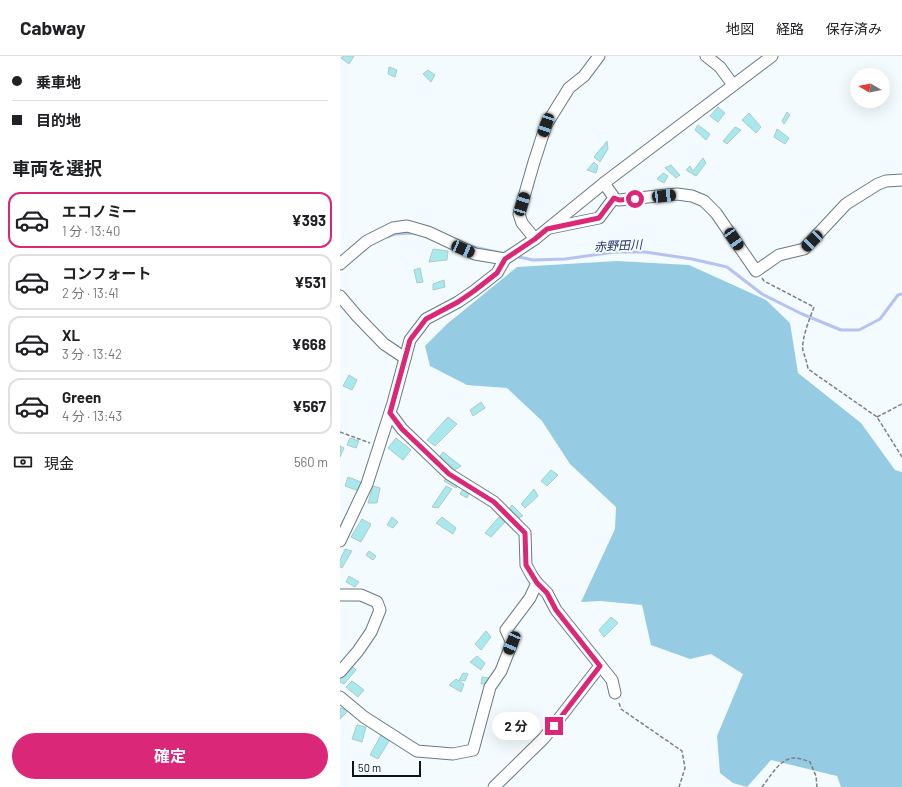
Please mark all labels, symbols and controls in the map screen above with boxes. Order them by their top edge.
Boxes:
text: Cabway [20,16,86,39]
text: 地図 [726,20,754,37]
text: 経路 [776,20,804,37]
text: 保存済み [826,20,882,37]
north arrow [850,68,890,108]
map controls [850,68,890,108]
text: 乗車地 [36,73,81,91]
text: 目的地 [36,111,81,129]
car [536,112,556,138]
text: 車両を選択 [12,157,102,179]
car [651,189,677,203]
route start [626,190,644,208]
car [513,191,531,217]
icon: car [14,202,50,238]
text: エコノミー [62,202,137,220]
text: ¥393 [292,211,326,229]
text: 1 分 · 13:40 [62,223,120,239]
car [722,226,746,252]
car [799,228,825,254]
water label: 赤野田川 [594,237,644,253]
car [450,239,476,259]
icon: car [14,264,50,300]
text: コンフォート [62,264,152,282]
text: ¥531 [294,273,326,291]
text: 2 分 · 13:41 [62,285,119,301]
icon: car [14,326,50,362]
text: XL [62,326,80,344]
text: ¥668 [291,335,326,353]
text: 3 分 · 13:42 [62,346,122,362]
icon: car [14,388,50,424]
text: Green [62,388,101,406]
text: ¥567 [292,397,326,415]
text: 4 分 · 13:43 [62,408,122,424]
icon: cash [12,451,34,473]
text: 現金 [44,454,74,472]
text: 560 m [294,454,328,470]
car [502,630,522,656]
callout: 2 分 [492,712,540,740]
route end [545,717,563,735]
text: 2 分 [505,718,527,734]
button: 確定 [12,733,328,779]
scale bar [352,759,421,778]
text: 50 m [358,761,381,774]

